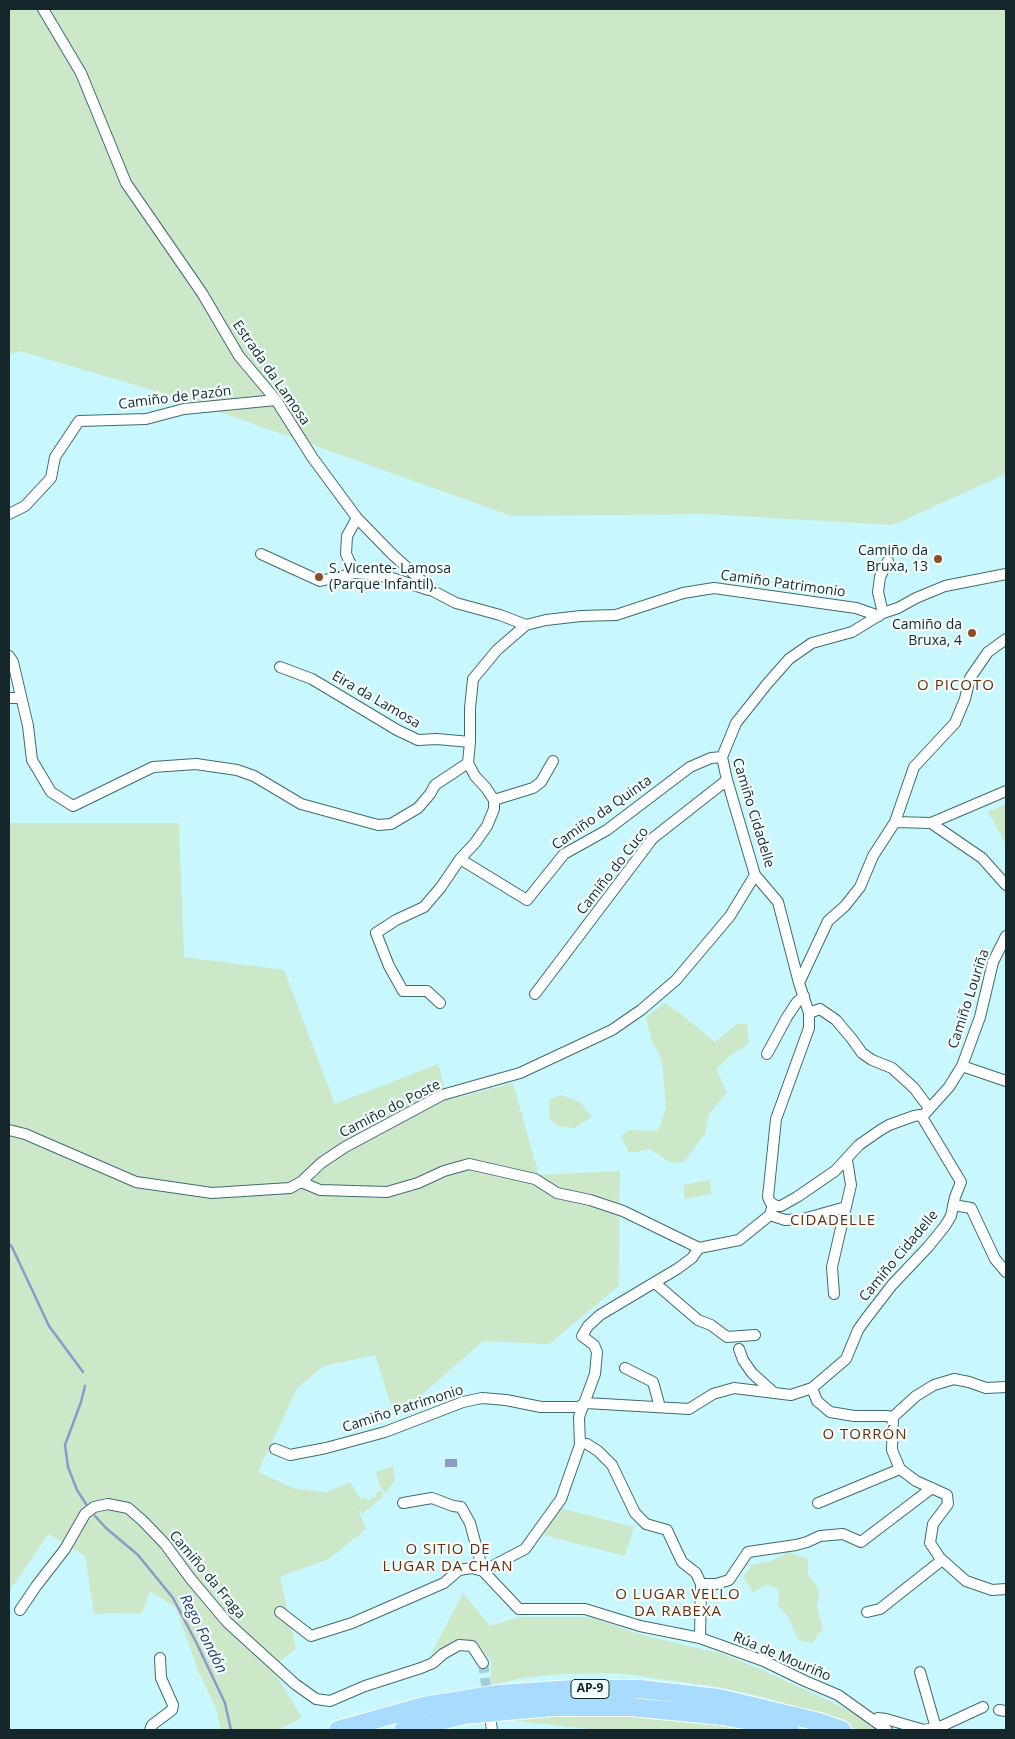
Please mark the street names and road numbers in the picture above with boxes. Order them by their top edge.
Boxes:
street label: Estrada da Lamosa [229,317,313,429]
street label: Camiño de Pazón [118,383,232,413]
street label: Camiño Patrimonio [719,567,847,601]
street label: Eira da Lamosa [329,668,423,732]
street label: Camiño Cidadelle [728,756,778,870]
street label: Camiño da Quinta [549,772,655,854]
street label: Camiño do Cuco [573,824,653,918]
street label: Camiño Louriña [945,947,993,1051]
street label: Camiño do Poste [337,1076,443,1142]
street label: Camiño Cidadelle [856,1207,942,1305]
street label: Camiño Patrimonio [340,1382,466,1436]
street label: Camiño da Fraga [165,1528,249,1622]
street label: Rúa de Mouriño [731,1629,833,1685]
road number: AP-9 [571,1680,609,1698]

